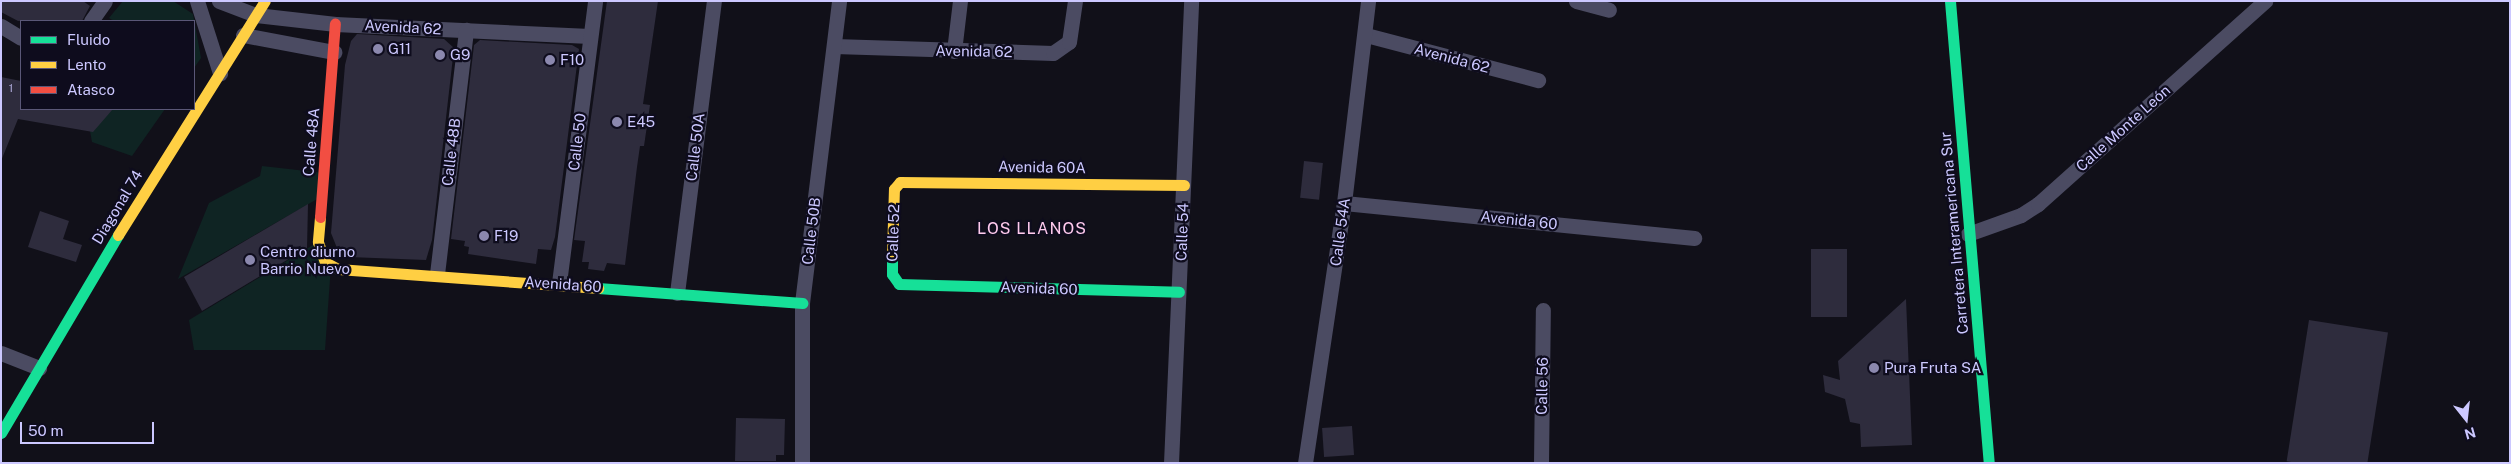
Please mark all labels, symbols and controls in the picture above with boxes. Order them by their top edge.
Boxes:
street label: Avenida 62 [364,16,442,38]
legend [20,20,195,110]
text: Fluido [67,31,110,48]
street label: Avenida 62 [1412,39,1492,77]
place label: G11 [388,40,411,58]
street label: Avenida 62 [935,41,1013,61]
marker: G11 [372,43,384,55]
place label: G9 [450,46,470,64]
marker: G9 [434,49,446,61]
place label: F10 [560,51,584,69]
marker: F10 [544,54,556,66]
text: Lento [67,56,106,73]
text: Atasco [67,81,115,98]
street label: Calle Monte León [2072,81,2174,175]
house number: 1 [9,82,13,96]
street label: Calle 48A [299,107,323,177]
street label: Calle 50 [565,112,589,172]
street label: Calle 50A [682,112,708,182]
place label: E45 [627,113,655,131]
marker: E45 [611,116,623,128]
street label: Calle 48B [438,117,464,187]
street label: Carretera Interamericana Sur [1936,131,1972,335]
street label: Avenida 60A [998,157,1086,177]
street label: Diagonal 74 [88,167,146,247]
street label: Calle 50B [798,196,824,266]
street label: Calle 54A [1326,197,1354,267]
street label: Calle 54 [1172,203,1192,261]
street label: Calle 52 [883,204,903,262]
street label: Avenida 60 [1480,207,1558,233]
district label: LOS LLANOS [976,219,1088,239]
place label: F19 [494,227,518,245]
marker: F19 [478,230,490,242]
place label: Centro diurno Barrio Nuevo [260,242,355,277]
marker: Centro diurno Barrio Nuevo [244,254,256,266]
street label: Avenida 60 [524,272,602,296]
street label: Avenida 60 [1000,278,1078,298]
street label: Calle 56 [1532,357,1552,415]
place label: Pura Fruta SA [1884,359,1981,377]
marker: Pura Fruta SA [1868,362,1880,374]
north arrow [2441,394,2491,444]
scale bar [22,412,156,444]
text: 50 m [28,422,63,439]
text: N [2463,424,2478,443]

